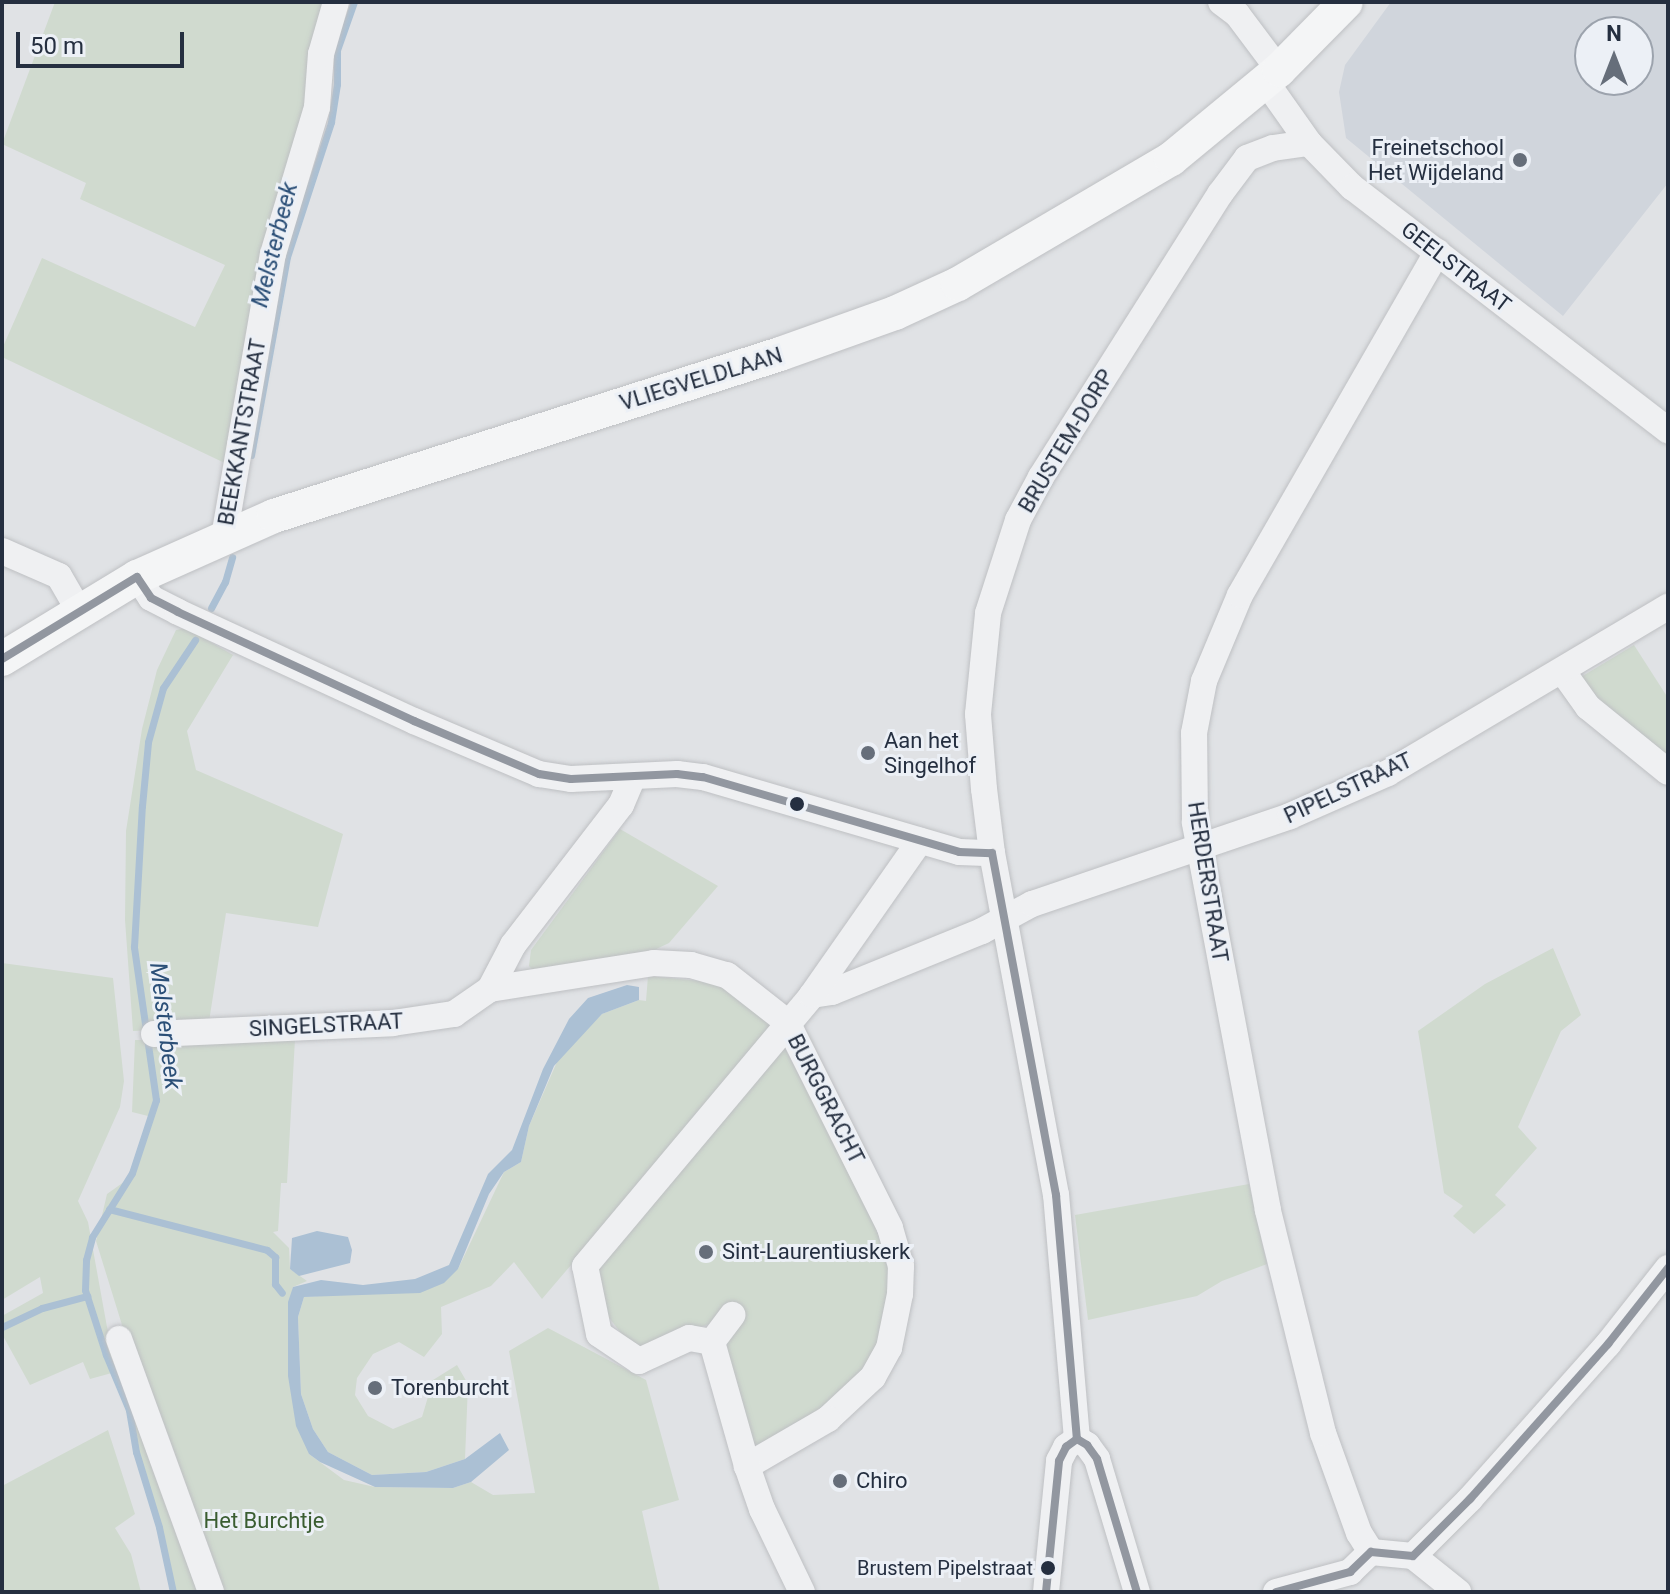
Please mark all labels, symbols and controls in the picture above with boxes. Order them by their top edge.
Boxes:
scale bar [20,16,188,66]
north arrow [1574,16,1654,96]
text: N [1606,21,1622,46]
text: 50 m [30,32,84,60]
place label: Freinetschool Het Wijdeland [1368,134,1504,186]
marker: Freinetschool Het Wijdeland [1511,151,1529,169]
water label: Melsterbeek [246,180,304,310]
street label: GEELSTRAAT [1396,216,1516,318]
street label: BEEKKANTSTRAAT [213,337,271,527]
street label: VLIEGVELDLAAN [617,342,785,416]
street label: BRUSTEM-DORP [1013,365,1119,517]
place label: Aan het Singelhof [884,727,976,778]
marker: Aan het Singelhof [859,744,877,762]
street label: PIPELSTRAAT [1280,747,1416,829]
unlabelled marker [789,796,805,812]
street label: HERDERSTRAAT [1182,800,1234,964]
water label: Melsterbeek [143,961,187,1091]
street label: SINGELSTRAAT [248,1008,404,1042]
street label: BURGGRACHT [782,1030,870,1168]
place label: Sint-Laurentiuskerk [722,1239,910,1265]
marker: Sint-Laurentiuskerk [697,1243,715,1261]
place label: Torenburcht [391,1375,509,1401]
marker: Torenburcht [366,1379,384,1397]
place label: Chiro [856,1468,908,1494]
marker: Chiro [831,1472,849,1490]
park label: Het Burchtje [204,1508,324,1534]
place label: Brustem Pipelstraat [857,1556,1033,1580]
marker: Brustem Pipelstraat [1040,1560,1056,1576]

